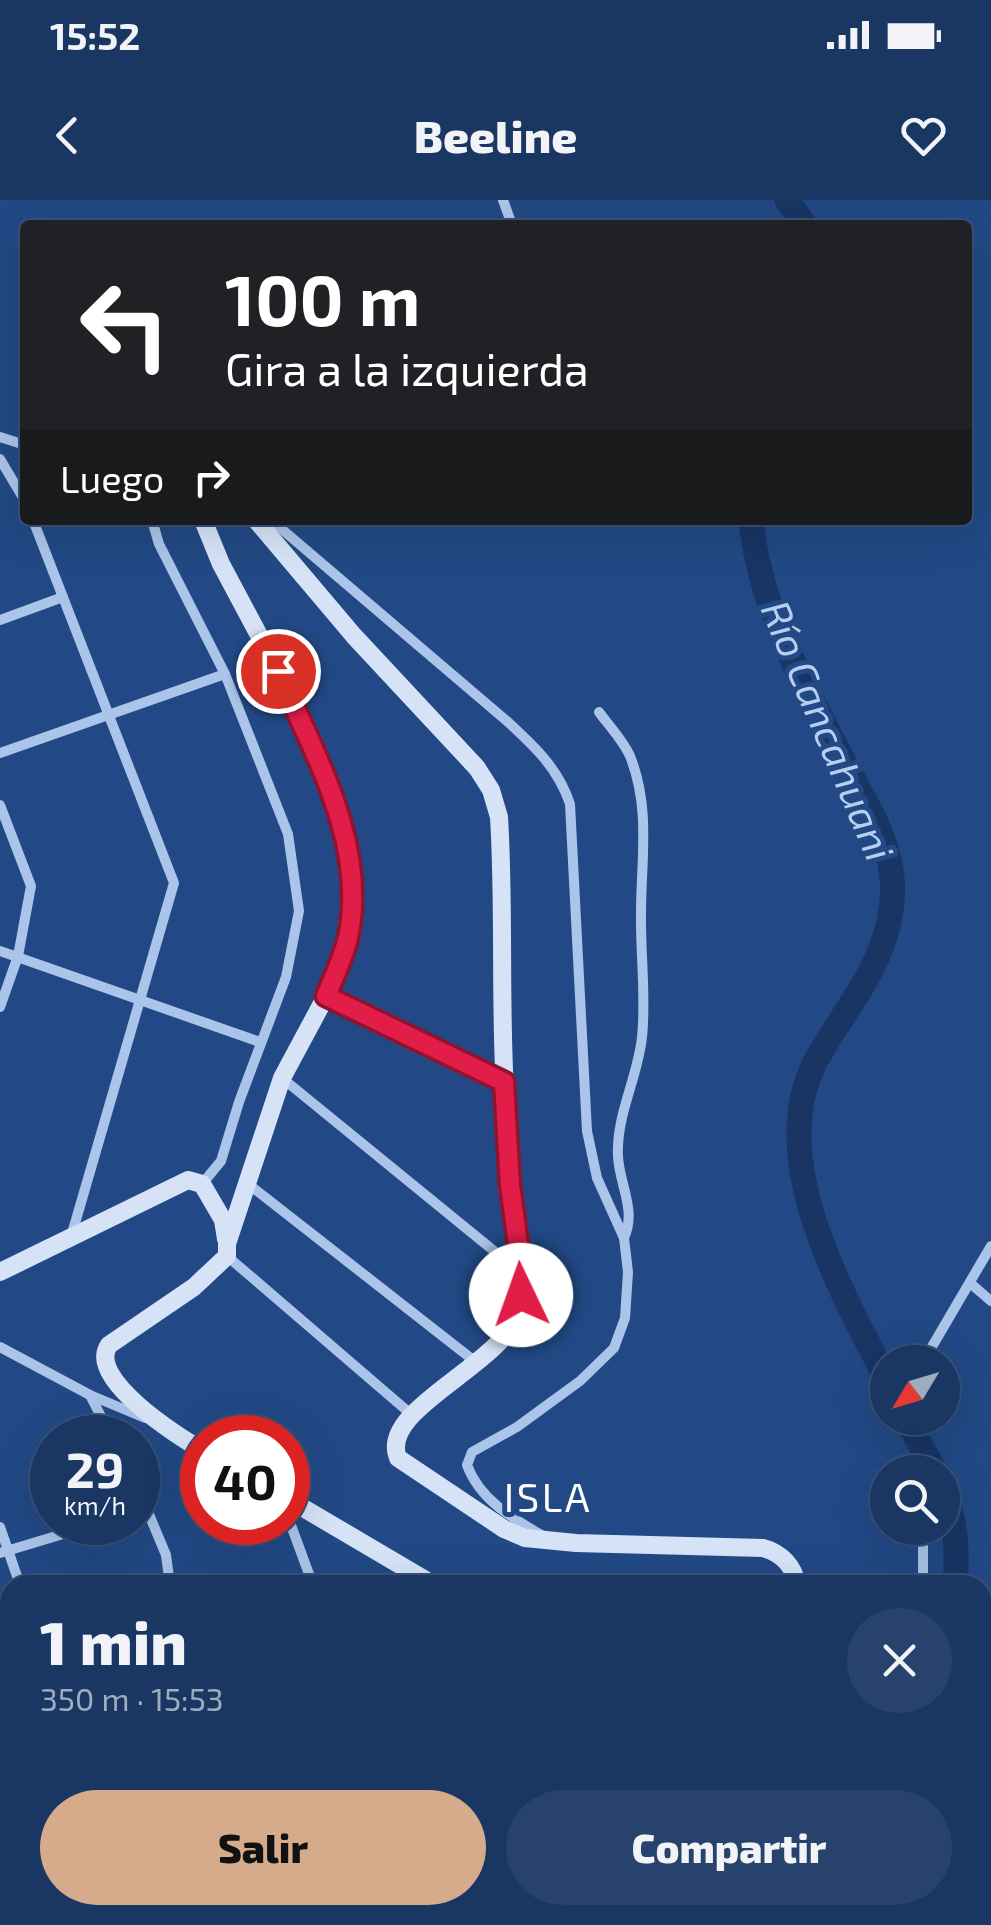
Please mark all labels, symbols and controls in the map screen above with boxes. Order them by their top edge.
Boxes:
text: 15:52 [50,12,140,58]
icon: back [40,108,95,163]
text: Beeline [414,108,577,162]
icon: heart [896,108,951,163]
text: 100 m [225,256,420,340]
icon: left [60,260,190,390]
text: Gira a la izquierda [225,341,589,395]
icon: right [184,450,239,505]
text: Luego [60,455,164,501]
water label: Río Cancahuani [753,593,905,867]
pin [236,629,321,714]
icon: arrive [251,644,306,699]
position arrow [469,1243,573,1347]
north arrow [870,1345,960,1435]
map controls [870,1345,960,1545]
speed limit sign: 40 [180,1415,310,1545]
text: 29 [66,1438,124,1498]
button: search [870,1455,960,1545]
district label: ISLA [504,1472,592,1520]
text: km/h [64,1490,126,1520]
text: 1 min [40,1605,187,1677]
button: close [847,1608,952,1713]
text: 350 m · 15:53 [40,1679,224,1717]
button: Salir [40,1790,486,1905]
button: Compartir [506,1790,952,1905]

